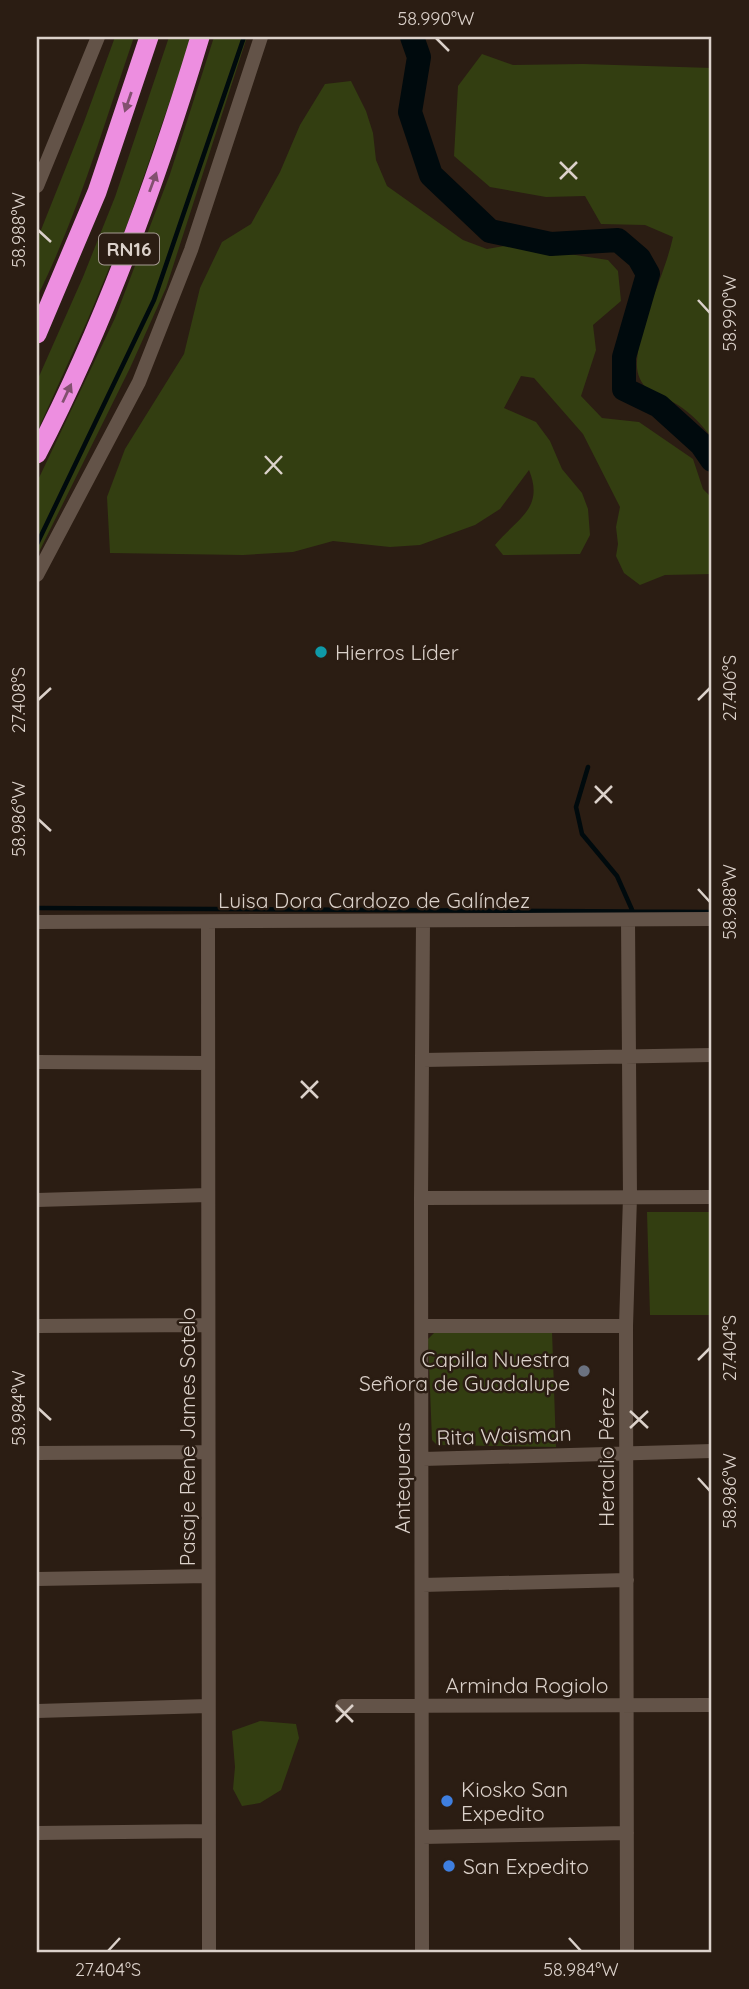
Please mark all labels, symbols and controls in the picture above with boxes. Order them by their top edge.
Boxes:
text: 58.990°W [398,7,474,30]
one-way arrow [122,91,133,112]
one-way arrow [148,172,159,193]
text: 58.988°W [7,192,30,268]
road number: RN16 [99,233,159,264]
text: 58.990°W [718,275,741,351]
one-way arrow [61,382,72,403]
place label: Hierros Líder [335,639,459,665]
marker: Hierros Líder [313,644,329,660]
text: 27.406°S [718,655,741,721]
text: 27.408°S [7,667,30,733]
text: 58.986°W [7,781,30,857]
text: 58.988°W [718,864,741,940]
street label: Luisa Dora Cardozo de Galíndez [218,887,530,913]
street label: Pasaje Rene James Sotelo [174,1308,200,1566]
text: 27.404°S [718,1315,741,1381]
place label: Capilla Nuestra Señora de Guadalupe [359,1346,570,1396]
marker: Capilla Nuestra Señora de Guadalupe [576,1363,592,1379]
text: 58.984°W [7,1370,30,1446]
street label: Heraclio Pérez [593,1387,619,1527]
street label: Rita Waisman [436,1420,572,1450]
street label: Antequeras [389,1422,415,1534]
text: 58.986°W [718,1453,741,1529]
street label: Arminda Rogiolo [446,1672,608,1698]
place label: Kiosko San Expedito [461,1776,568,1826]
marker: Kiosko San Expedito [439,1793,455,1809]
place label: San Expedito [463,1853,589,1879]
marker: San Expedito [441,1858,457,1874]
text: 27.404°S [75,1958,141,1981]
text: 58.984°W [543,1958,619,1981]

